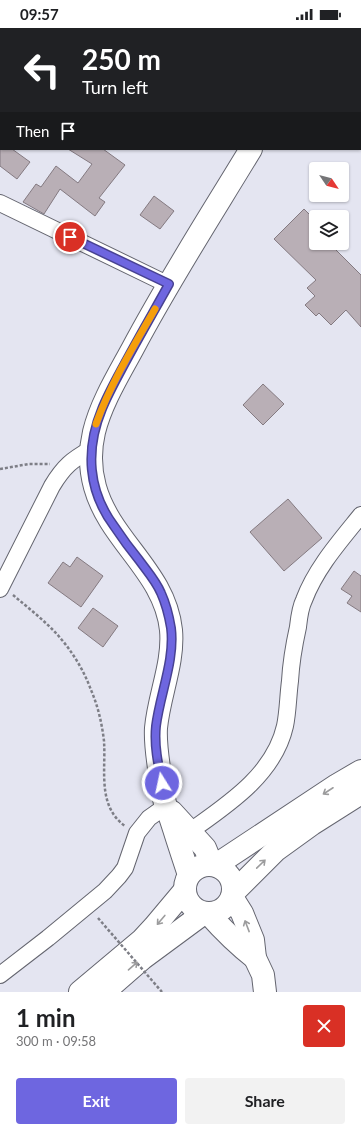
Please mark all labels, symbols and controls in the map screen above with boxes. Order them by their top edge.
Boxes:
text: 09:57 [20,5,59,23]
text: 250 m [82,42,161,76]
icon: left [16,44,68,96]
text: Turn left [82,76,148,98]
icon: arrive [57,120,79,142]
text: Then [16,122,49,140]
north arrow [309,162,349,202]
map controls [309,162,349,250]
button: layers [309,210,349,250]
pin [53,220,87,254]
icon: arrive [59,226,81,248]
position arrow [141,762,183,804]
one-way arrow [322,787,333,795]
one-way arrow [256,859,266,869]
one-way arrow [156,914,165,925]
one-way arrow [243,920,251,932]
one-way arrow [128,962,139,971]
text: 1 min [16,1003,76,1032]
button: close [303,1005,345,1047]
text: 300 m · 09:58 [16,1033,96,1049]
button: Exit [16,1078,177,1124]
button: Share [185,1078,345,1124]

